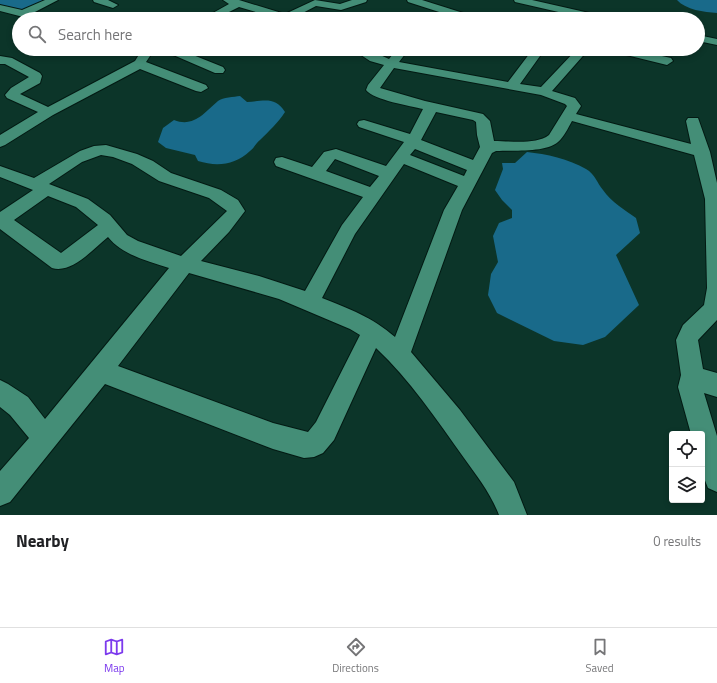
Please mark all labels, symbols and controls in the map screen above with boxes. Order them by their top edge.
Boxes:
search box [12,12,705,56]
icon: search [26,23,48,45]
text: Search here [58,23,132,46]
map controls [669,431,705,503]
button: locate [669,431,705,467]
button: layers [669,467,705,503]
text: Nearby [16,528,69,554]
text: 0 results [653,531,701,551]
tab: Map [103,636,125,676]
tab: Directions [332,636,379,676]
tab: Saved [586,636,614,676]

